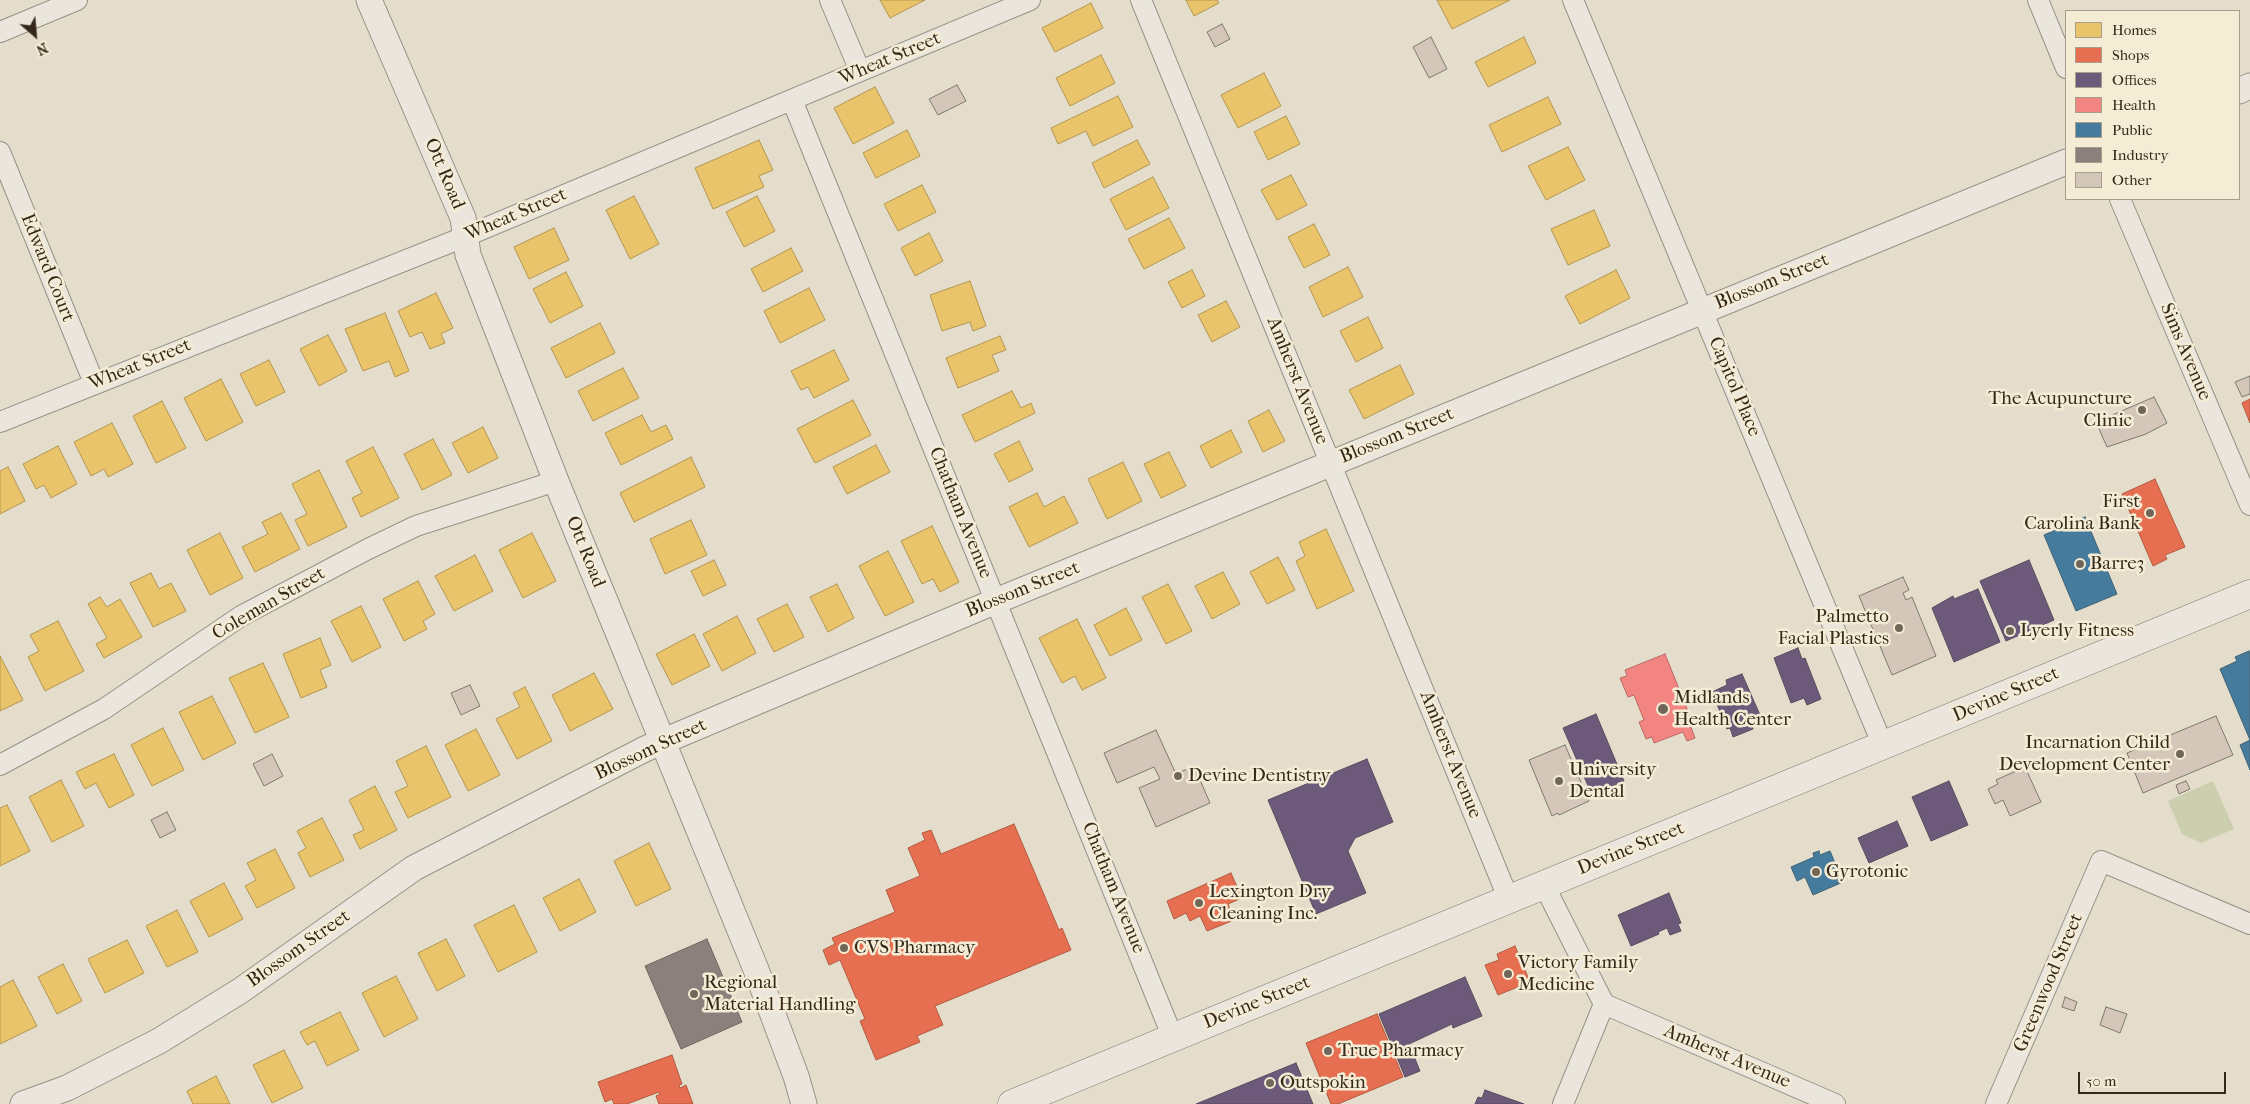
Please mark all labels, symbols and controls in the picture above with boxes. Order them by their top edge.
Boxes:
north arrow [10,10,60,60]
legend [2065,10,2240,200]
text: Homes [2112,21,2157,39]
street label: Wheat Street [836,27,944,91]
text: N [33,39,51,59]
text: Shops [2112,46,2149,64]
text: Offices [2112,71,2157,89]
text: Health [2112,96,2156,114]
text: Public [2112,121,2152,139]
street label: Ott Road [419,135,469,213]
text: Industry [2112,146,2168,164]
text: Other [2112,171,2151,189]
street label: Wheat Street [462,183,570,247]
street label: Edward Court [15,211,79,325]
street label: Blossom Street [1712,249,1832,315]
street label: Sims Avenue [2154,300,2216,404]
street label: Amherst Avenue [1261,314,1333,448]
street label: Wheat Street [85,334,195,396]
street label: Capitol Place [1703,334,1765,440]
place label: The Acupuncture Clinic [1988,388,2132,432]
street label: Blossom Street [1337,403,1457,469]
marker: The Acupuncture Clinic [2136,404,2148,416]
street label: Chatham Avenue [923,444,997,582]
place label: First Carolina Bank [2024,491,2140,535]
marker: First Carolina Bank [2144,507,2156,519]
street label: Ott Road [560,513,610,591]
place label: Barre3 [2090,553,2144,575]
street label: Blossom Street [963,557,1083,623]
marker: Barre3 [2074,558,2086,570]
street label: Coleman Street [208,562,330,646]
place label: Palmetto Facial Plastics [1778,606,1889,650]
place label: Lyerly Fitness [2020,620,2134,642]
marker: Palmetto Facial Plastics [1893,622,1905,634]
marker: Lyerly Fitness [2004,625,2016,637]
street label: Devine Street [1949,662,2063,728]
place label: Midlands Health Center [1674,687,1791,731]
street label: Amherst Avenue [1414,688,1486,822]
marker: Midlands Health Center [1656,702,1670,716]
street label: Blossom Street [591,714,711,786]
place label: Incarnation Child Development Center [1999,732,2170,776]
marker: Incarnation Child Development Center [2174,748,2186,760]
place label: University Dental [1569,759,1656,803]
place label: Devine Dentistry [1188,765,1330,787]
marker: Devine Dentistry [1172,770,1184,782]
marker: University Dental [1553,775,1565,787]
street label: Devine Street [1574,817,1688,881]
street label: Chatham Avenue [1076,819,1150,957]
place label: Gyrotonic [1826,861,1908,883]
marker: Gyrotonic [1810,866,1822,878]
place label: Lexington Dry Cleaning Inc. [1209,881,1331,925]
marker: Lexington Dry Cleaning Inc. [1193,897,1205,909]
street label: Blossom Street [243,905,355,993]
street label: Greenwood Street [2010,910,2088,1056]
place label: CVS Pharmacy [854,937,975,959]
marker: CVS Pharmacy [838,942,850,954]
place label: Victory Family Medicine [1518,952,1638,996]
marker: Victory Family Medicine [1502,968,1514,980]
street label: Devine Street [1200,971,1314,1035]
place label: Regional Material Handling [704,972,855,1016]
marker: Regional Material Handling [688,988,700,1000]
street label: Amherst Avenue [1660,1020,1794,1094]
place label: True Pharmacy [1338,1040,1464,1062]
marker: True Pharmacy [1322,1045,1334,1057]
scale bar [2080,1062,2228,1094]
place label: Outspokin [1280,1072,1366,1094]
text: 50 m [2086,1072,2116,1090]
marker: Outspokin [1264,1077,1276,1089]

